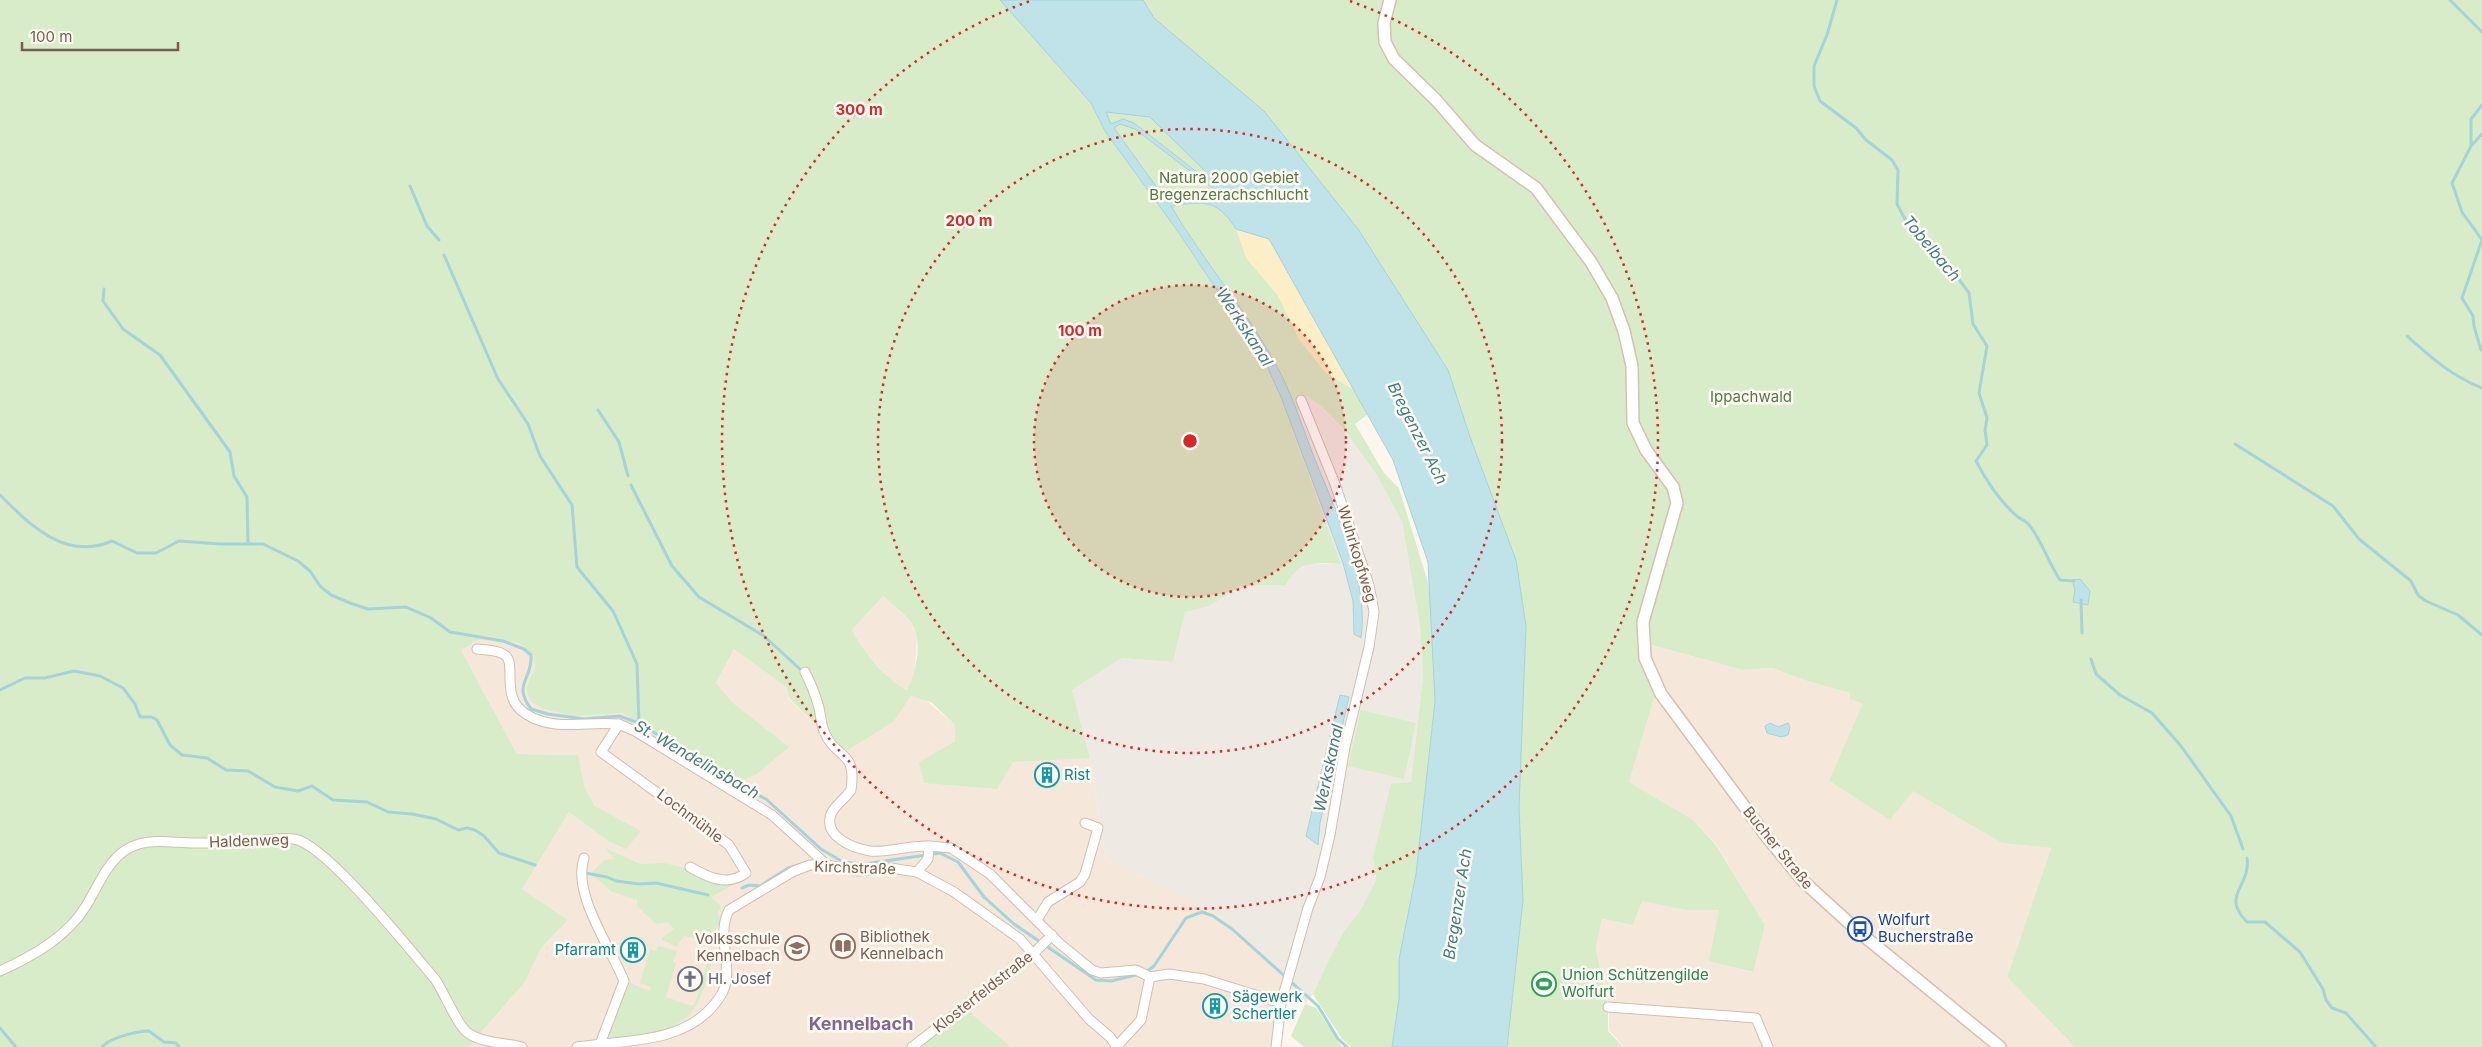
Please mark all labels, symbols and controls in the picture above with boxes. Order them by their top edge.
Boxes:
scale bar [22,20,179,52]
text: 100 m [30,27,72,46]
text: 300 m [835,100,883,119]
park label: Natura 2000 Gebiet Bregenzerachschlucht [1149,168,1309,204]
text: 200 m [946,211,992,230]
water label: Tobelbach [1899,211,1965,285]
water label: Werkskanal [1212,284,1278,370]
text: 100 m [1058,321,1102,340]
water label: Bregenzer Ach [1384,379,1452,487]
park label: Ippachwald [1710,387,1792,406]
centre of rings [1181,432,1199,450]
street label: Wuhrkopfweg [1334,503,1381,605]
water label: St. Wendelinsbach [631,715,763,803]
water label: Werkskanal [1309,722,1347,814]
building icon: Rist [1034,762,1060,788]
place label: Rist [1064,765,1090,784]
street label: Lochmühle [653,784,727,847]
street label: Bucher Straße [1739,802,1818,893]
street label: Haldenweg [209,830,289,851]
water label: Bregenzer Ach [1438,847,1476,961]
street label: Kirchstraße [814,857,896,878]
place label: Wolfurt Bucherstraße [1878,910,1973,946]
bus stop icon: Wolfurt Bucherstraße [1847,916,1873,942]
place label: Bibliothek Kennelbach [860,927,944,963]
place label: Volksschule Kennelbach [695,929,780,965]
library icon: Bibliothek Kennelbach [830,933,856,959]
school or university icon: Volksschule Kennelbach [784,935,810,961]
building icon: Pfarramt [620,937,646,963]
place label: Pfarramt [555,940,616,959]
street label: Klosterfeldstraße [929,947,1036,1037]
place label: Union Schützengilde Wolfurt [1562,965,1709,1001]
church icon: Hl. Josef [677,966,703,992]
place label: Hl. Josef [708,969,772,988]
sports icon: Union Schützengilde Wolfurt [1531,971,1557,997]
place label: Sägewerk Schertler [1232,987,1303,1023]
building icon: Sägewerk Schertler [1202,993,1228,1019]
district label: Kennelbach [809,1013,913,1034]

